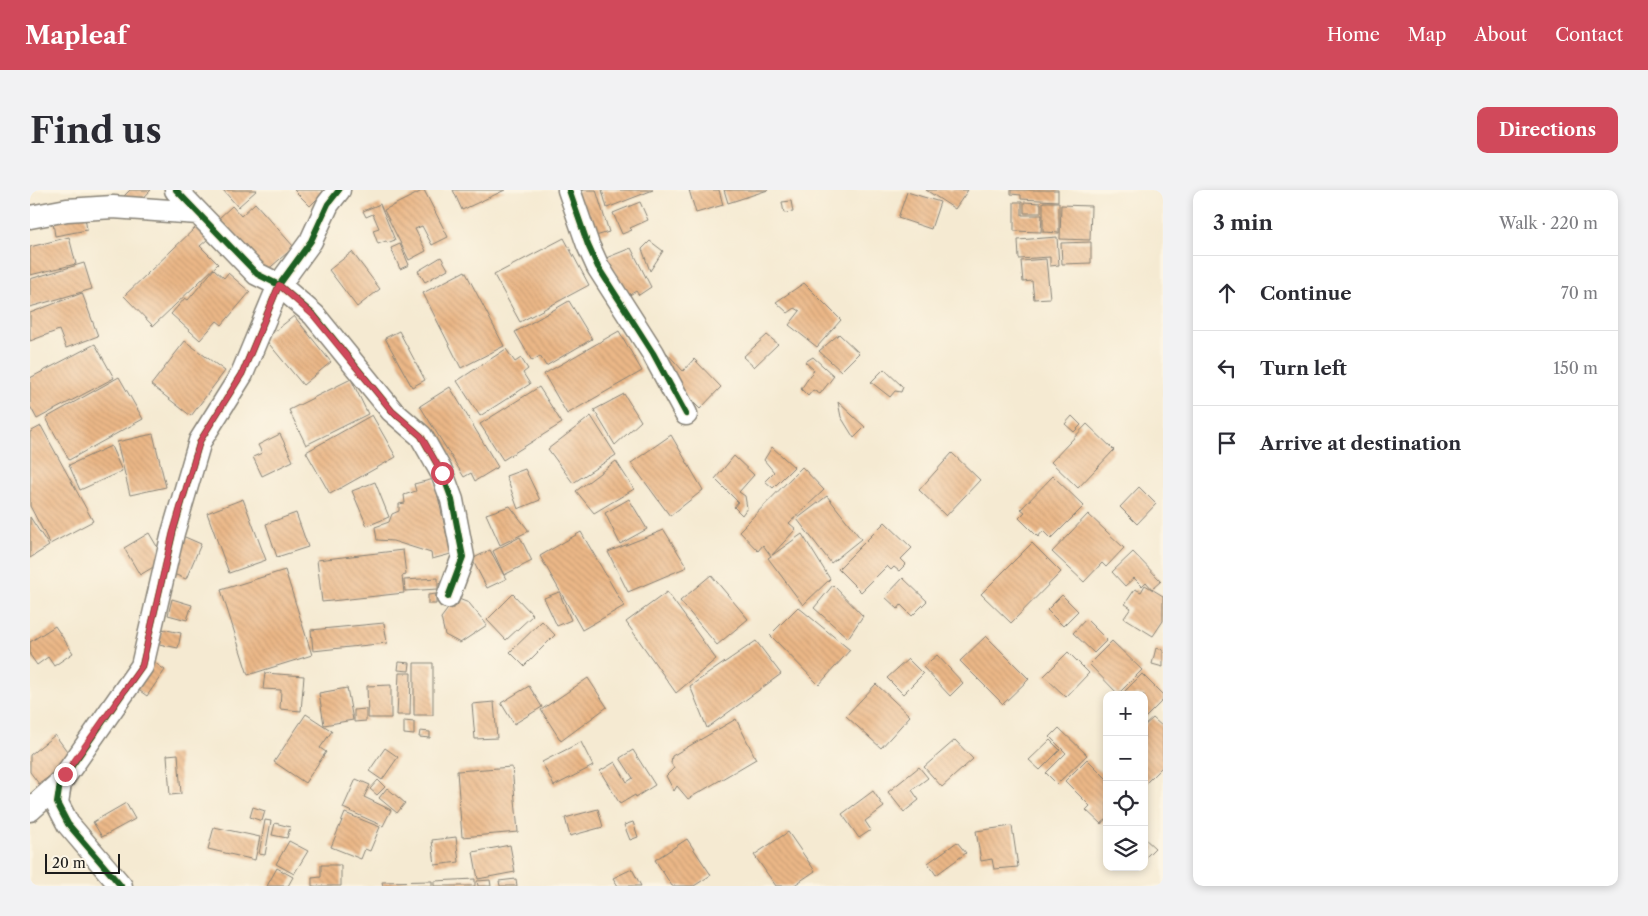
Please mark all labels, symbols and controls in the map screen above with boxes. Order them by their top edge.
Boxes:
text: Mapleaf [25,21,127,50]
text: Home [1327,24,1380,46]
text: Map [1408,24,1446,46]
text: About [1474,24,1527,46]
text: Contact [1555,24,1623,46]
button: Directions [1477,107,1618,153]
text: Find us [30,109,162,152]
text: 3 min [1213,210,1273,235]
text: Walk · 220 m [1499,213,1598,233]
icon: ahead [1213,279,1241,307]
text: Continue [1260,282,1352,305]
text: 70 m [1561,283,1598,303]
icon: left [1213,354,1241,382]
text: Turn left [1260,357,1347,380]
text: 150 m [1553,358,1598,378]
icon: arrive [1213,429,1241,457]
text: Arrive at destination [1260,432,1461,455]
route start [431,462,454,485]
map controls [1103,691,1148,871]
button: + [1103,691,1148,736]
button: − [1103,736,1148,781]
route end [54,763,77,786]
button: locate [1103,781,1148,826]
button: layers [1103,826,1148,871]
scale bar [45,851,120,874]
text: 20 m [52,854,86,872]

